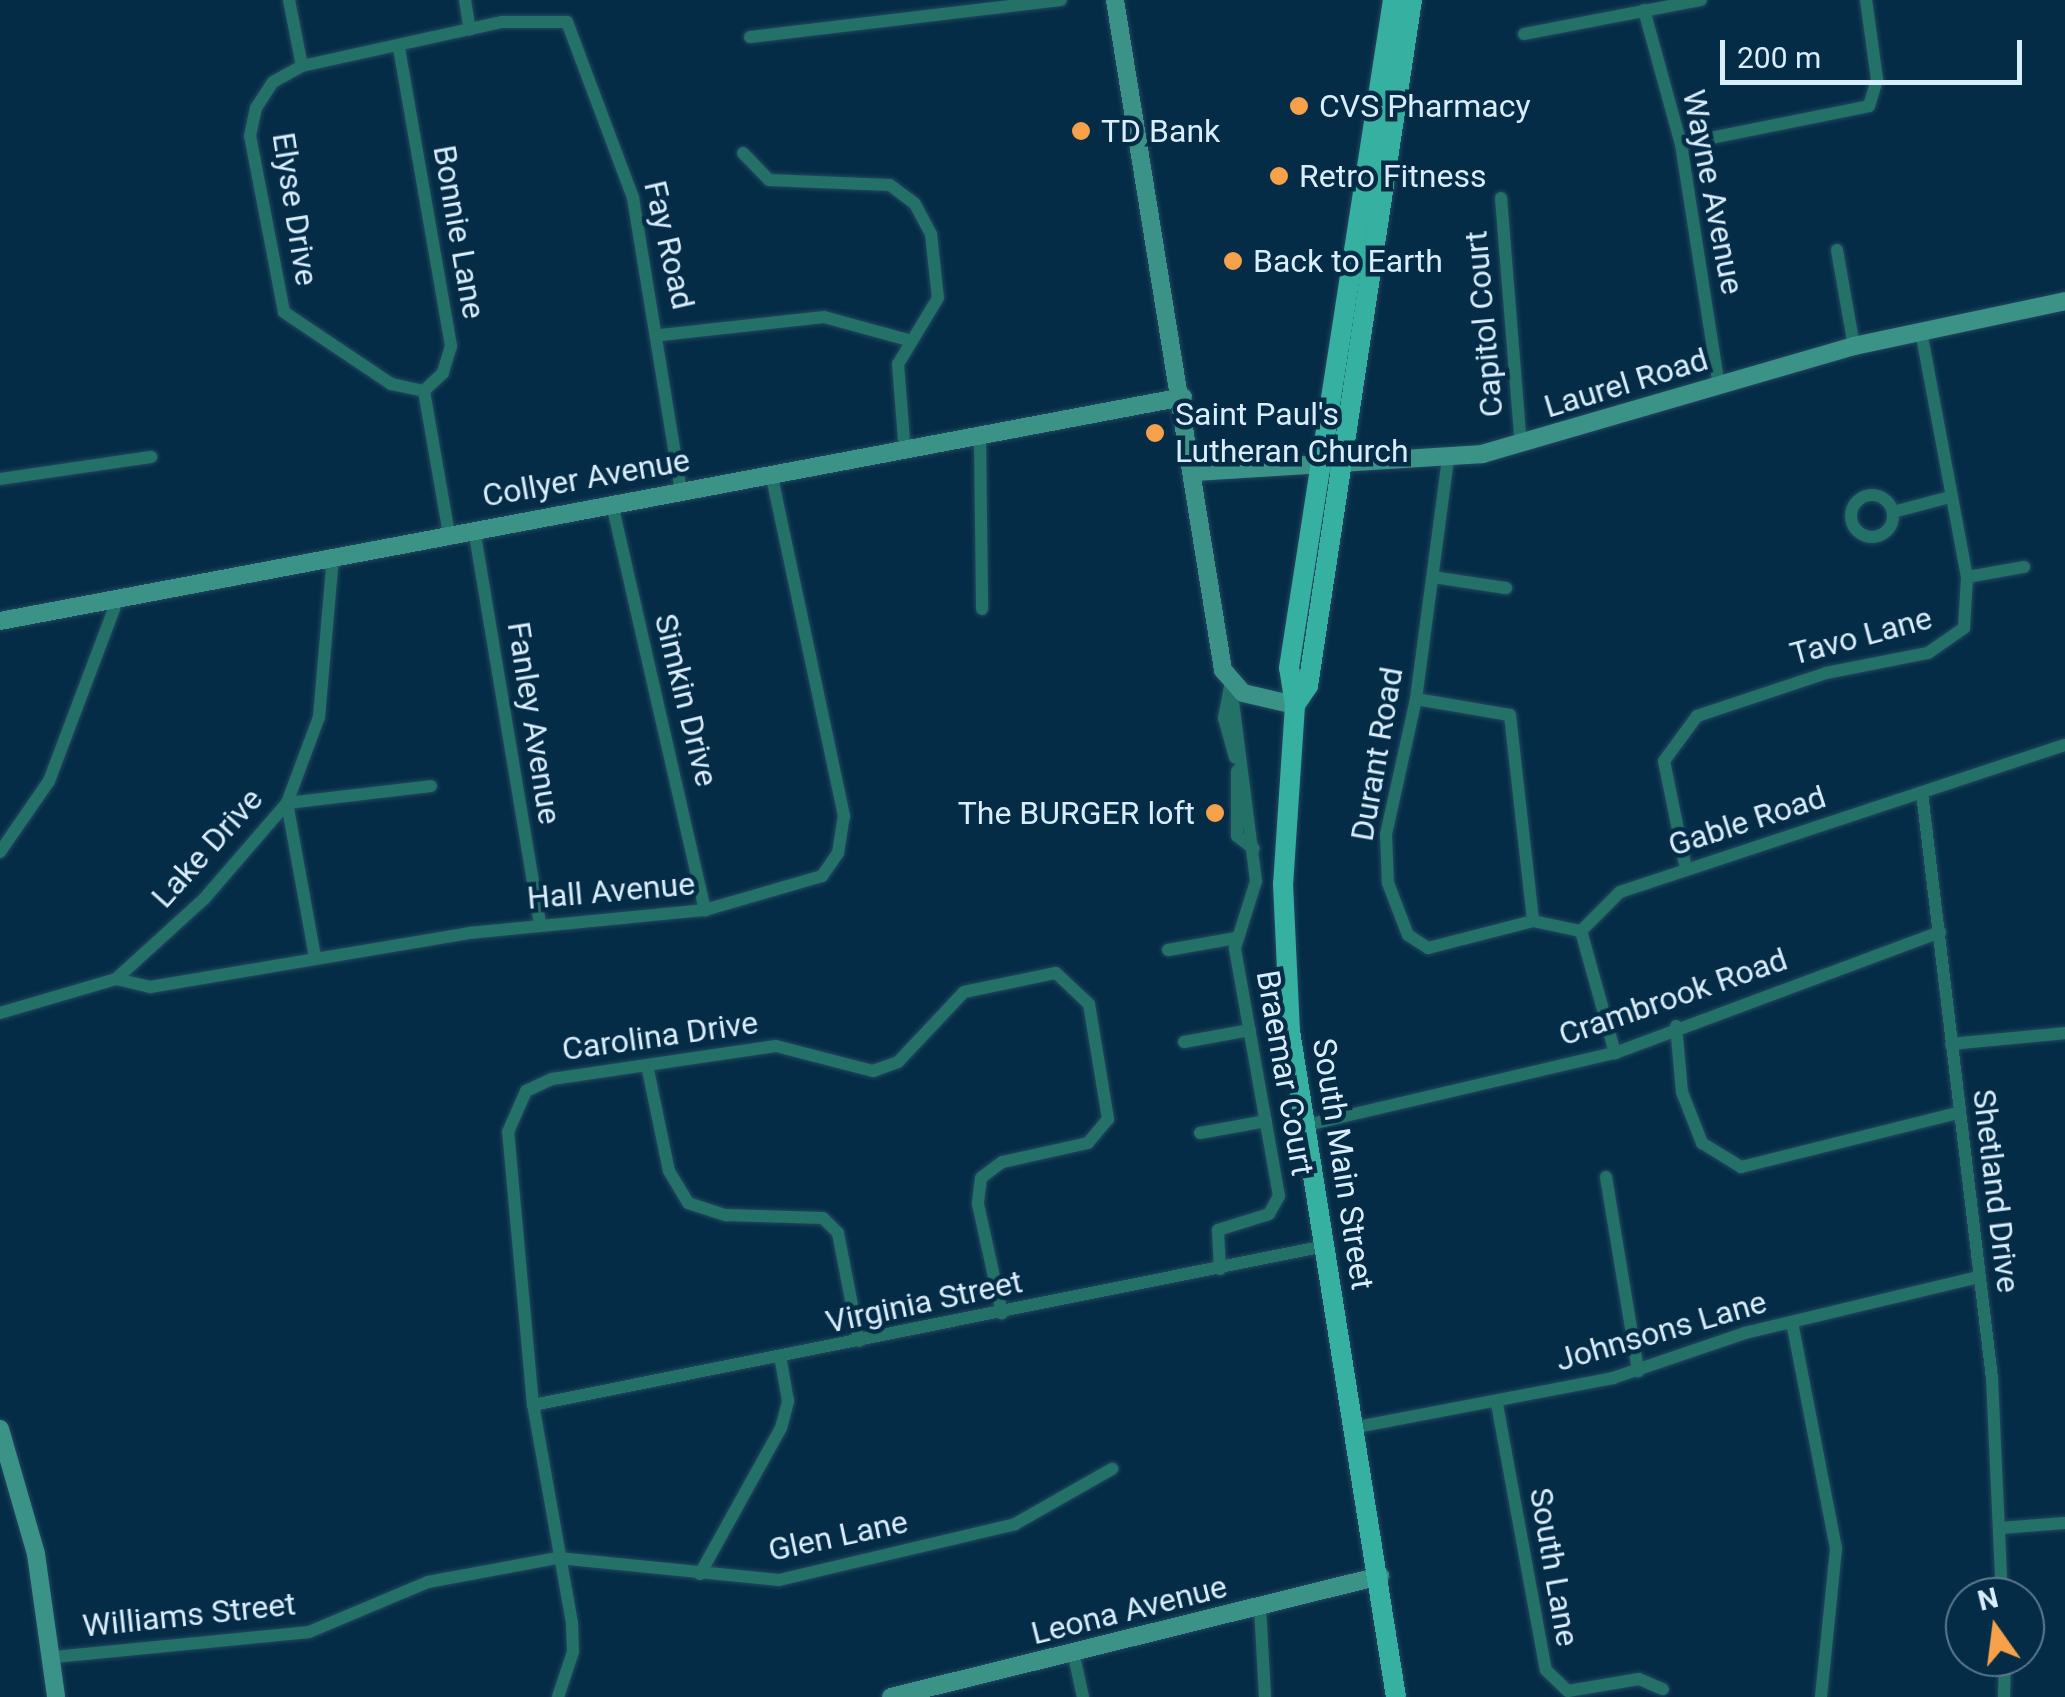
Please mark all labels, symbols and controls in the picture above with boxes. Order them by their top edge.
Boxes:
scale bar [1725,20,2028,82]
text: 200 m [1737,40,1821,75]
place label: CVS Pharmacy [1319,87,1531,125]
street label: Wayne Avenue [1674,87,1752,297]
marker: CVS Pharmacy [1288,95,1310,117]
place label: TD Bank [1101,112,1220,150]
marker: TD Bank [1070,120,1092,142]
street label: Elyse Drive [264,130,326,288]
street label: Bonnie Lane [425,142,493,322]
place label: Retro Fitness [1299,157,1486,195]
marker: Retro Fitness [1268,165,1290,187]
street label: Fay Road [636,177,702,313]
street label: Capitol Court [1457,229,1511,419]
place label: Back to Earth [1253,242,1443,280]
marker: Back to Earth [1222,250,1244,272]
street label: Laurel Road [1540,340,1712,426]
place label: Saint Paul's Lutheran Church [1175,396,1408,471]
marker: Saint Paul's Lutheran Church [1144,422,1166,444]
street label: Collyer Avenue [479,441,693,515]
street label: Tavo Lane [1786,599,1936,673]
street label: Simkin Drive [646,610,726,790]
street label: Fanley Avenue [499,619,569,827]
street label: Durant Road [1343,664,1411,844]
street label: Gable Road [1663,778,1831,864]
street label: Lake Drive [143,780,271,916]
place label: The BURGER loft [958,794,1195,832]
marker: The BURGER loft [1204,802,1226,824]
street label: Hall Avenue [525,865,697,917]
street label: Crambrook Road [1554,940,1792,1054]
street label: Braemar Court [1248,967,1322,1179]
street label: Carolina Drive [560,1003,760,1069]
street label: South Main Street [1304,1036,1382,1292]
street label: Shetland Drive [1964,1087,2028,1295]
street label: Virginia Street [822,1262,1026,1342]
street label: Johnsons Lane [1551,1283,1771,1379]
street label: South Lane [1521,1485,1587,1649]
street label: Glen Lane [765,1503,911,1569]
street label: Leona Avenue [1027,1567,1231,1653]
north arrow [1945,1577,2045,1677]
text: N [1975,1581,2002,1618]
street label: Williams Street [81,1585,297,1645]

